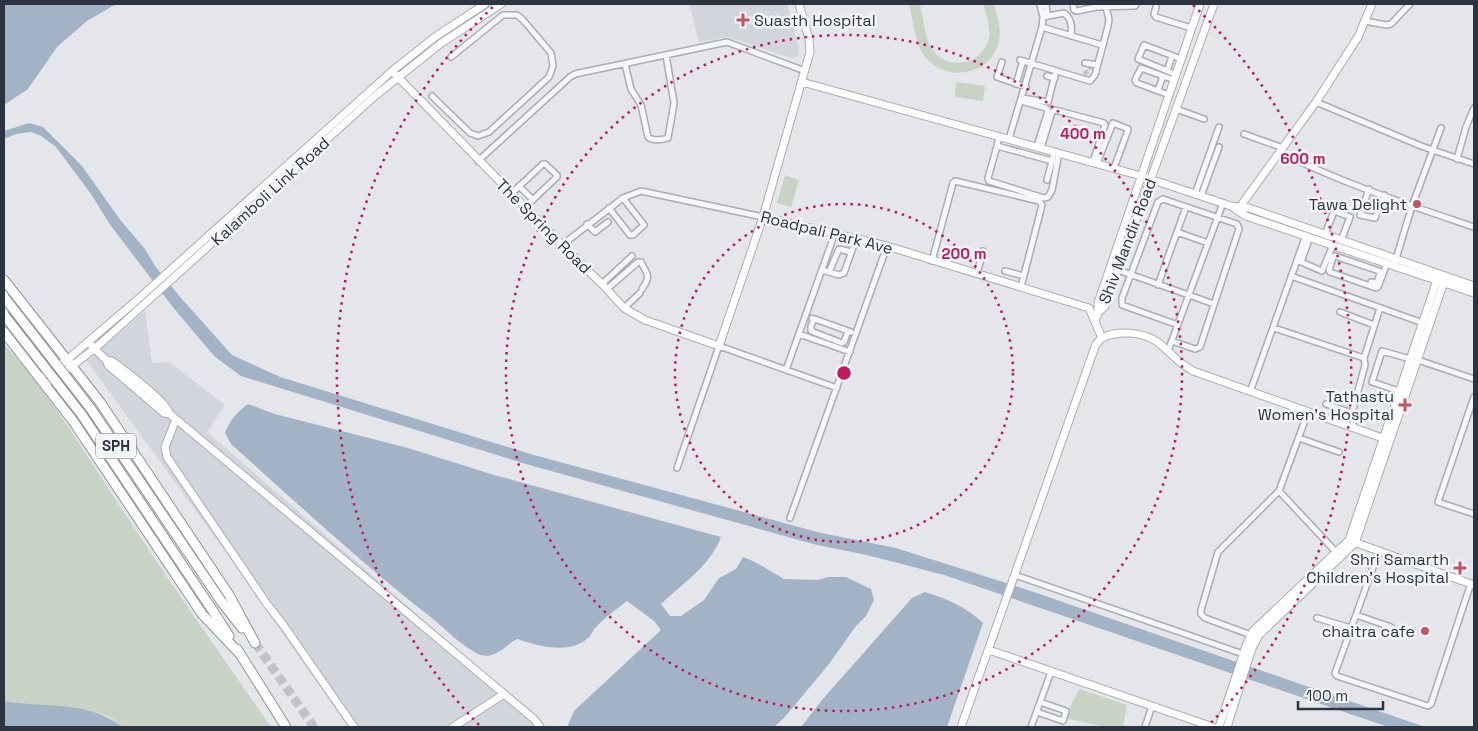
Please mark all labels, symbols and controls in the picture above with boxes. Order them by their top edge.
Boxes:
place label: Suasth Hospital [754,10,876,31]
marker: Suasth Hospital [736,13,750,27]
text: 400 m [1060,124,1106,143]
street label: Kalamboli Link Road [207,133,334,250]
text: 600 m [1280,149,1326,168]
street label: The Spring Road [492,174,596,278]
street label: Shiv Mandir Road [1094,175,1161,307]
place label: Tawa Delight [1309,194,1407,215]
marker: Tawa Delight [1411,198,1423,210]
street label: Roadpali Park Ave [759,206,895,259]
text: 200 m [942,244,986,263]
centre of rings [835,364,853,382]
place label: Tathastu Women's Hospital [1258,386,1394,425]
marker: Tathastu Women's Hospital [1398,398,1412,412]
road number: SPH [96,434,136,458]
place label: Shri Samarth Children's Hospital [1306,549,1449,588]
marker: Shri Samarth Children's Hospital [1453,561,1467,575]
place label: chaitra cafe [1322,621,1415,642]
marker: chaitra cafe [1419,625,1431,637]
scale bar [1298,678,1383,710]
text: 100 m [1306,686,1348,705]

